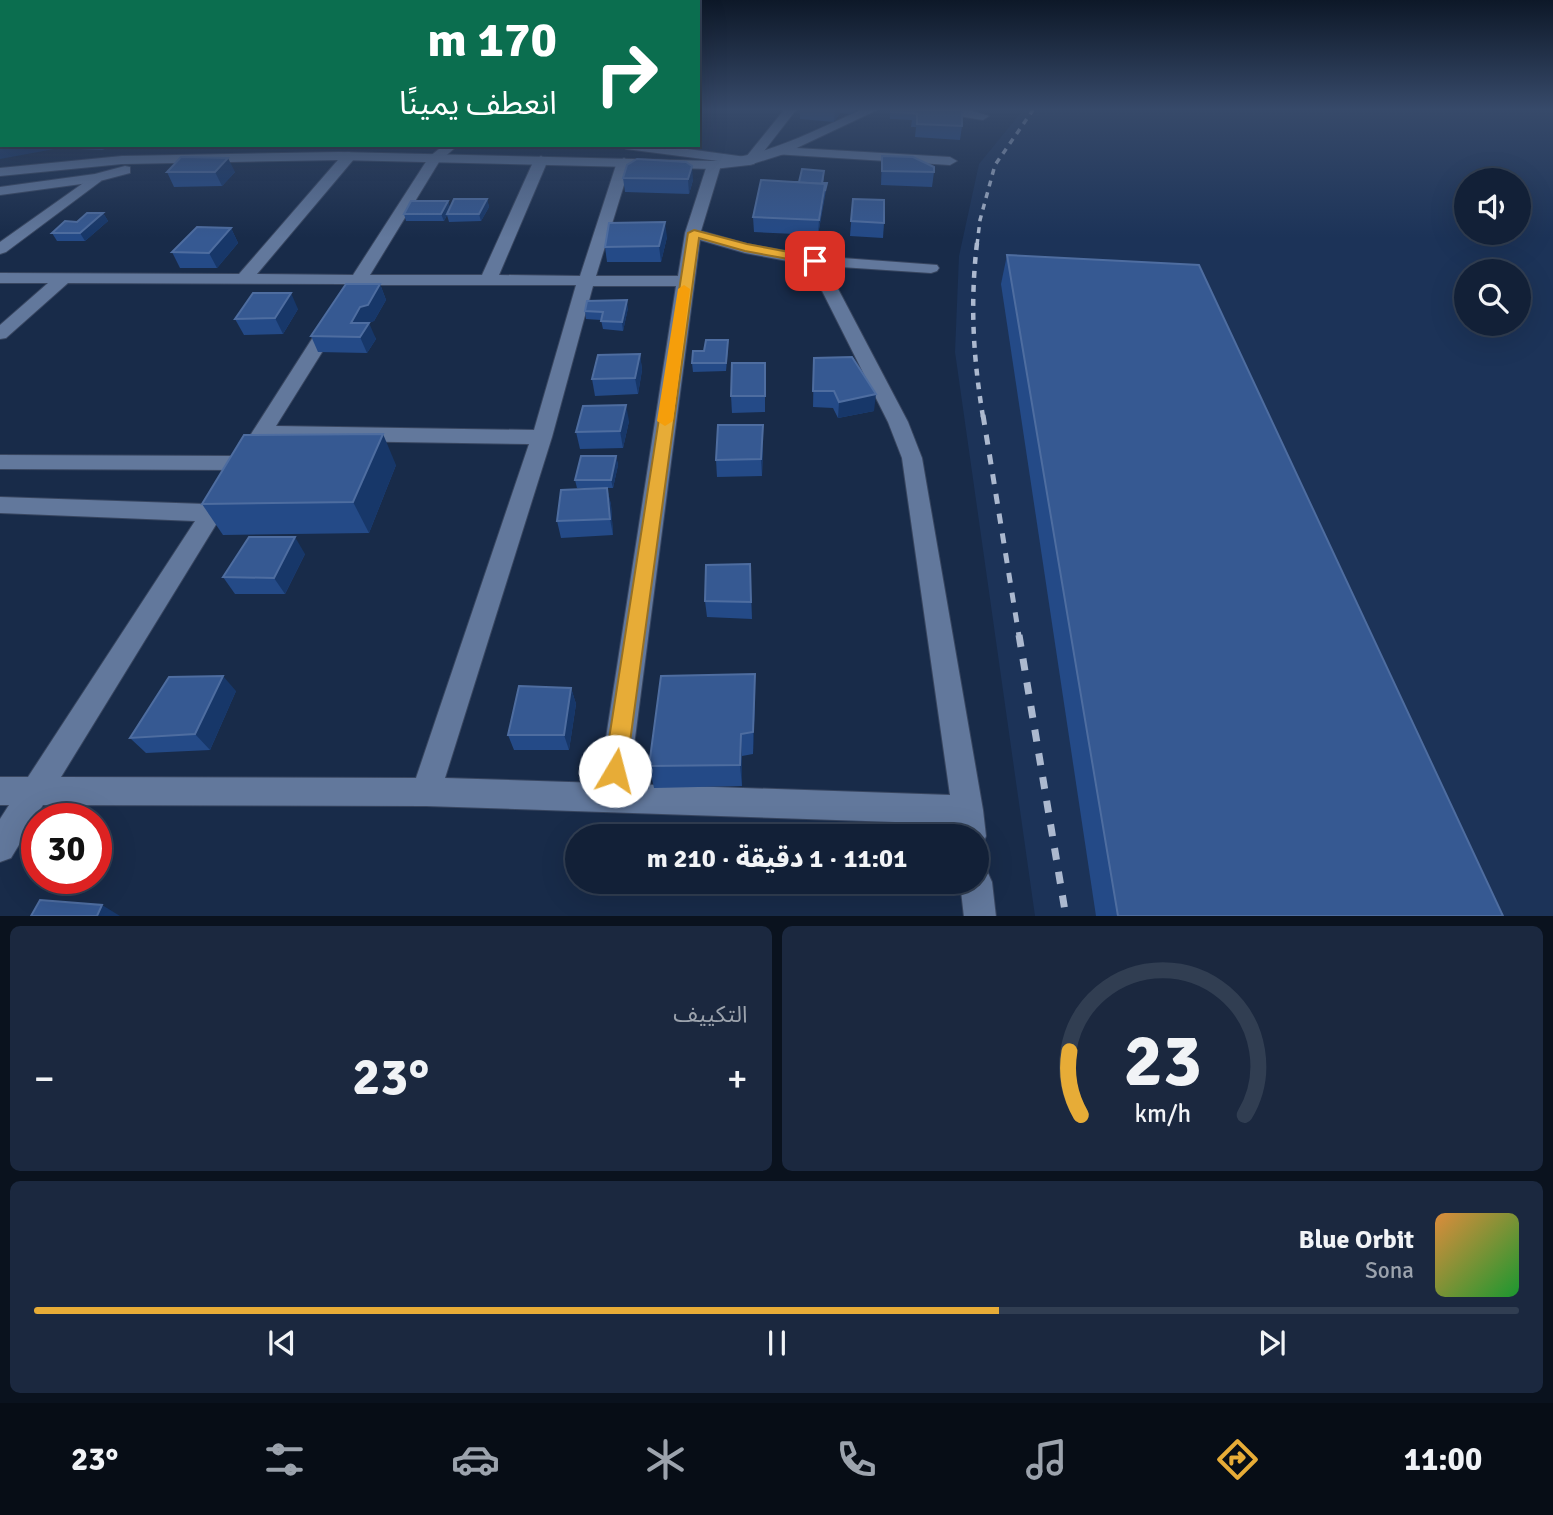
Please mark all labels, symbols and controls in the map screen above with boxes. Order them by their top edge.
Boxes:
text: 170 m [427,10,557,70]
icon: right [581,28,672,119]
text: انعطف يمينًا [399,84,557,123]
map controls [1454,168,1531,336]
button: sound [1454,168,1531,245]
pin [785,231,845,291]
icon: arrive [796,242,834,280]
button: search [1454,259,1531,336]
position arrow [578,734,652,808]
speed limit sign: 30 [21,803,112,894]
text: 11:01 · 1 دقيقة · 210 m [647,843,907,875]
text: التكييف [673,1000,748,1029]
text: 23 [1123,1017,1202,1106]
text: 23° [352,1045,429,1109]
text: − [34,1055,55,1102]
text: + [727,1055,748,1102]
text: km/h [1134,1097,1191,1128]
text: Blue Orbit [1298,1224,1414,1256]
text: Sona [1365,1256,1414,1285]
icon: previous [263,1324,301,1362]
icon: pause [758,1324,796,1362]
icon: next [1253,1324,1291,1362]
icon: filters [260,1435,309,1484]
icon: car [451,1435,500,1484]
icon: climate [641,1435,690,1484]
icon: phone [832,1435,881,1484]
icon: music [1022,1435,1071,1484]
icon: directions [1213,1435,1262,1484]
text: 23° [71,1440,118,1479]
text: 11:00 [1404,1440,1482,1479]

